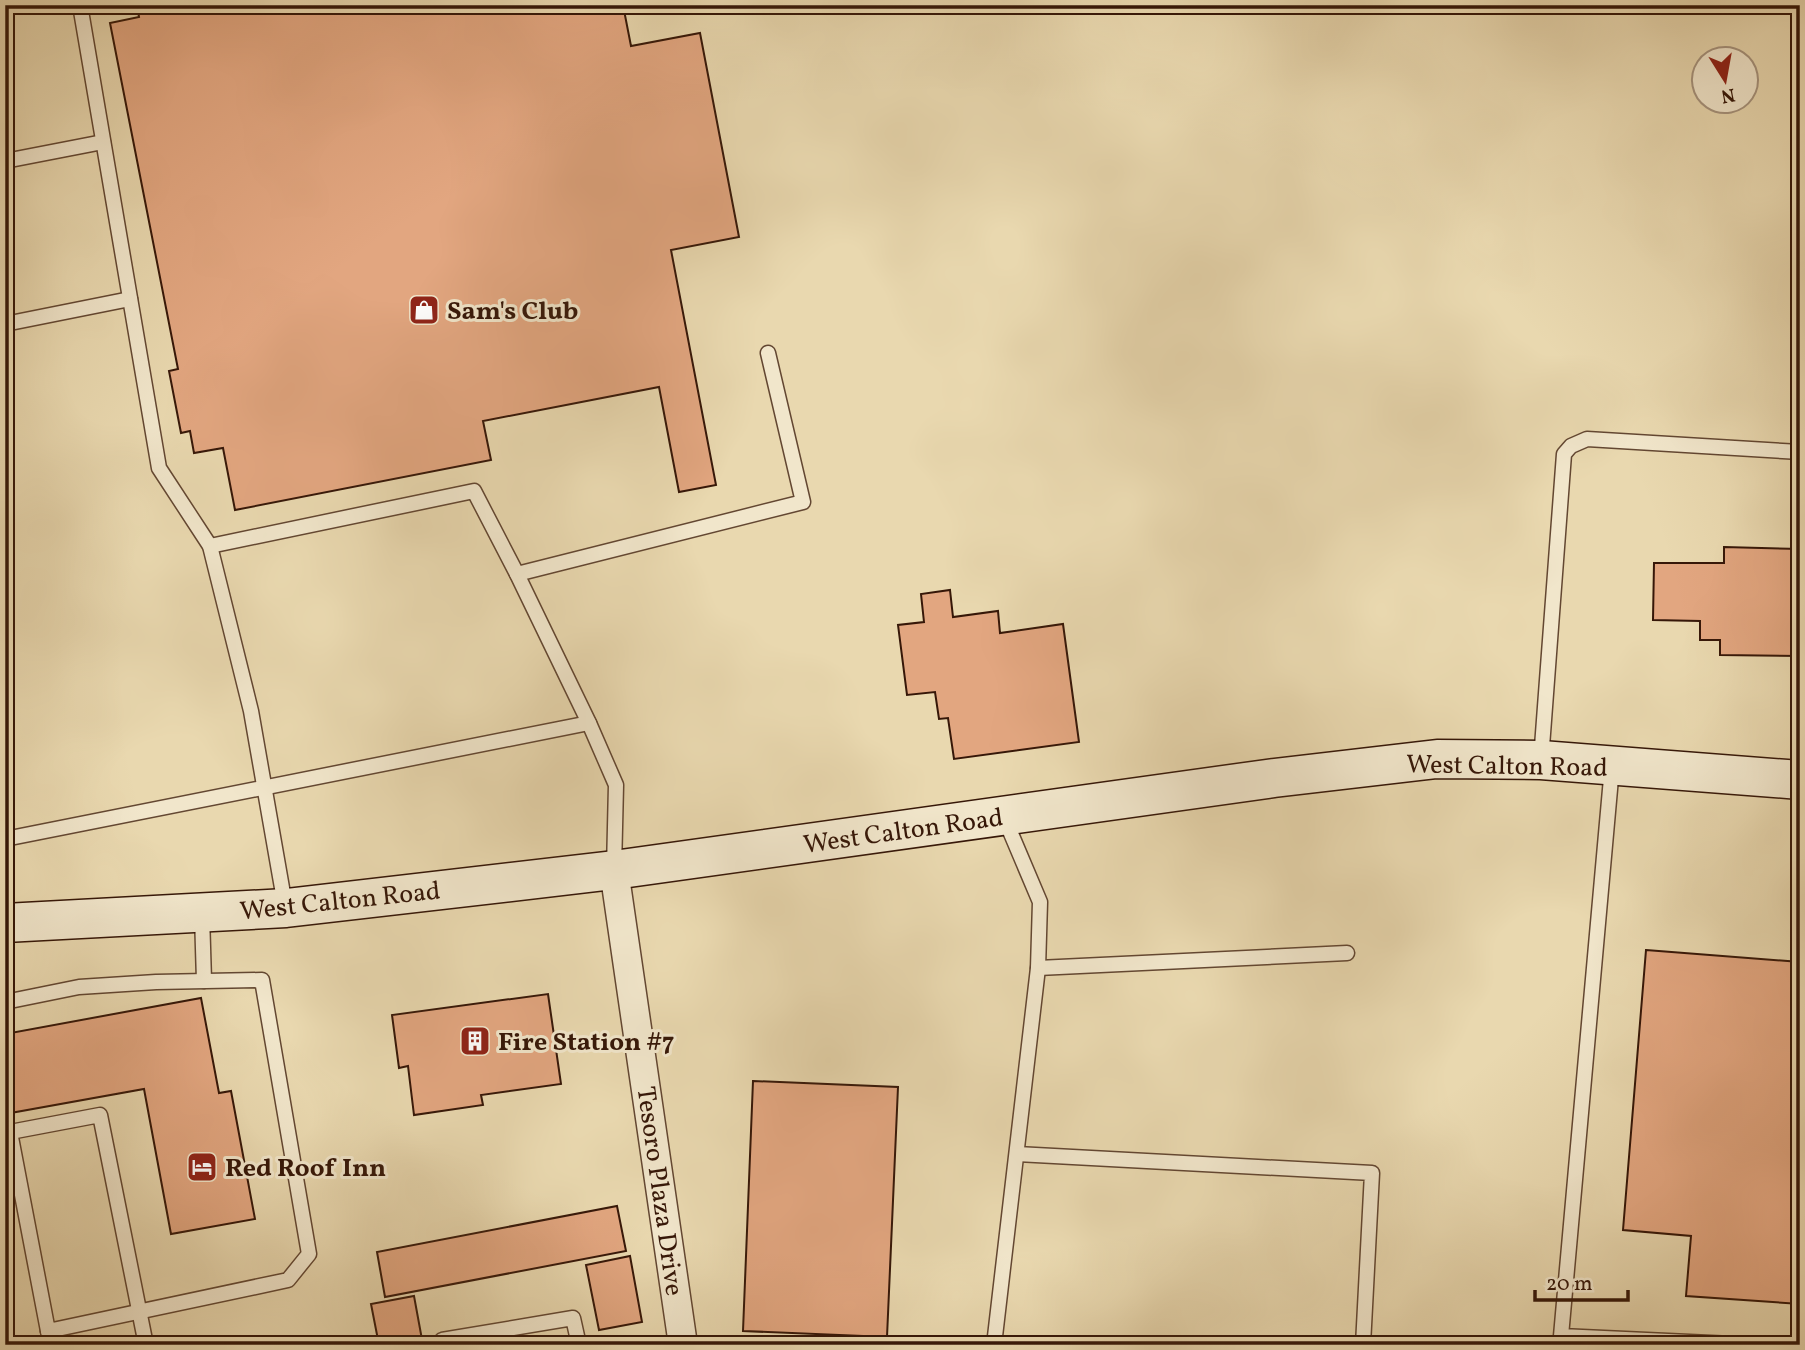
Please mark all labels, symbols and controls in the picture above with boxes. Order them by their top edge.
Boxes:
north arrow [1689,46,1759,116]
text: N [1718,81,1737,109]
shop icon: Sam's Club [407,293,441,327]
place label: Sam's Club [447,294,578,330]
street label: West Calton Road [1406,747,1608,787]
street label: West Calton Road [801,800,1006,864]
street label: West Calton Road [238,874,442,930]
building icon: Fire Station #7 [458,1024,492,1058]
place label: Fire Station #7 [498,1025,674,1061]
street label: Tesoro Plaza Drive [627,1084,692,1298]
hotel icon: Red Roof Inn [185,1150,219,1184]
place label: Red Roof Inn [225,1151,386,1187]
scale bar [1535,1259,1628,1303]
text: 20 m [1546,1270,1592,1299]

